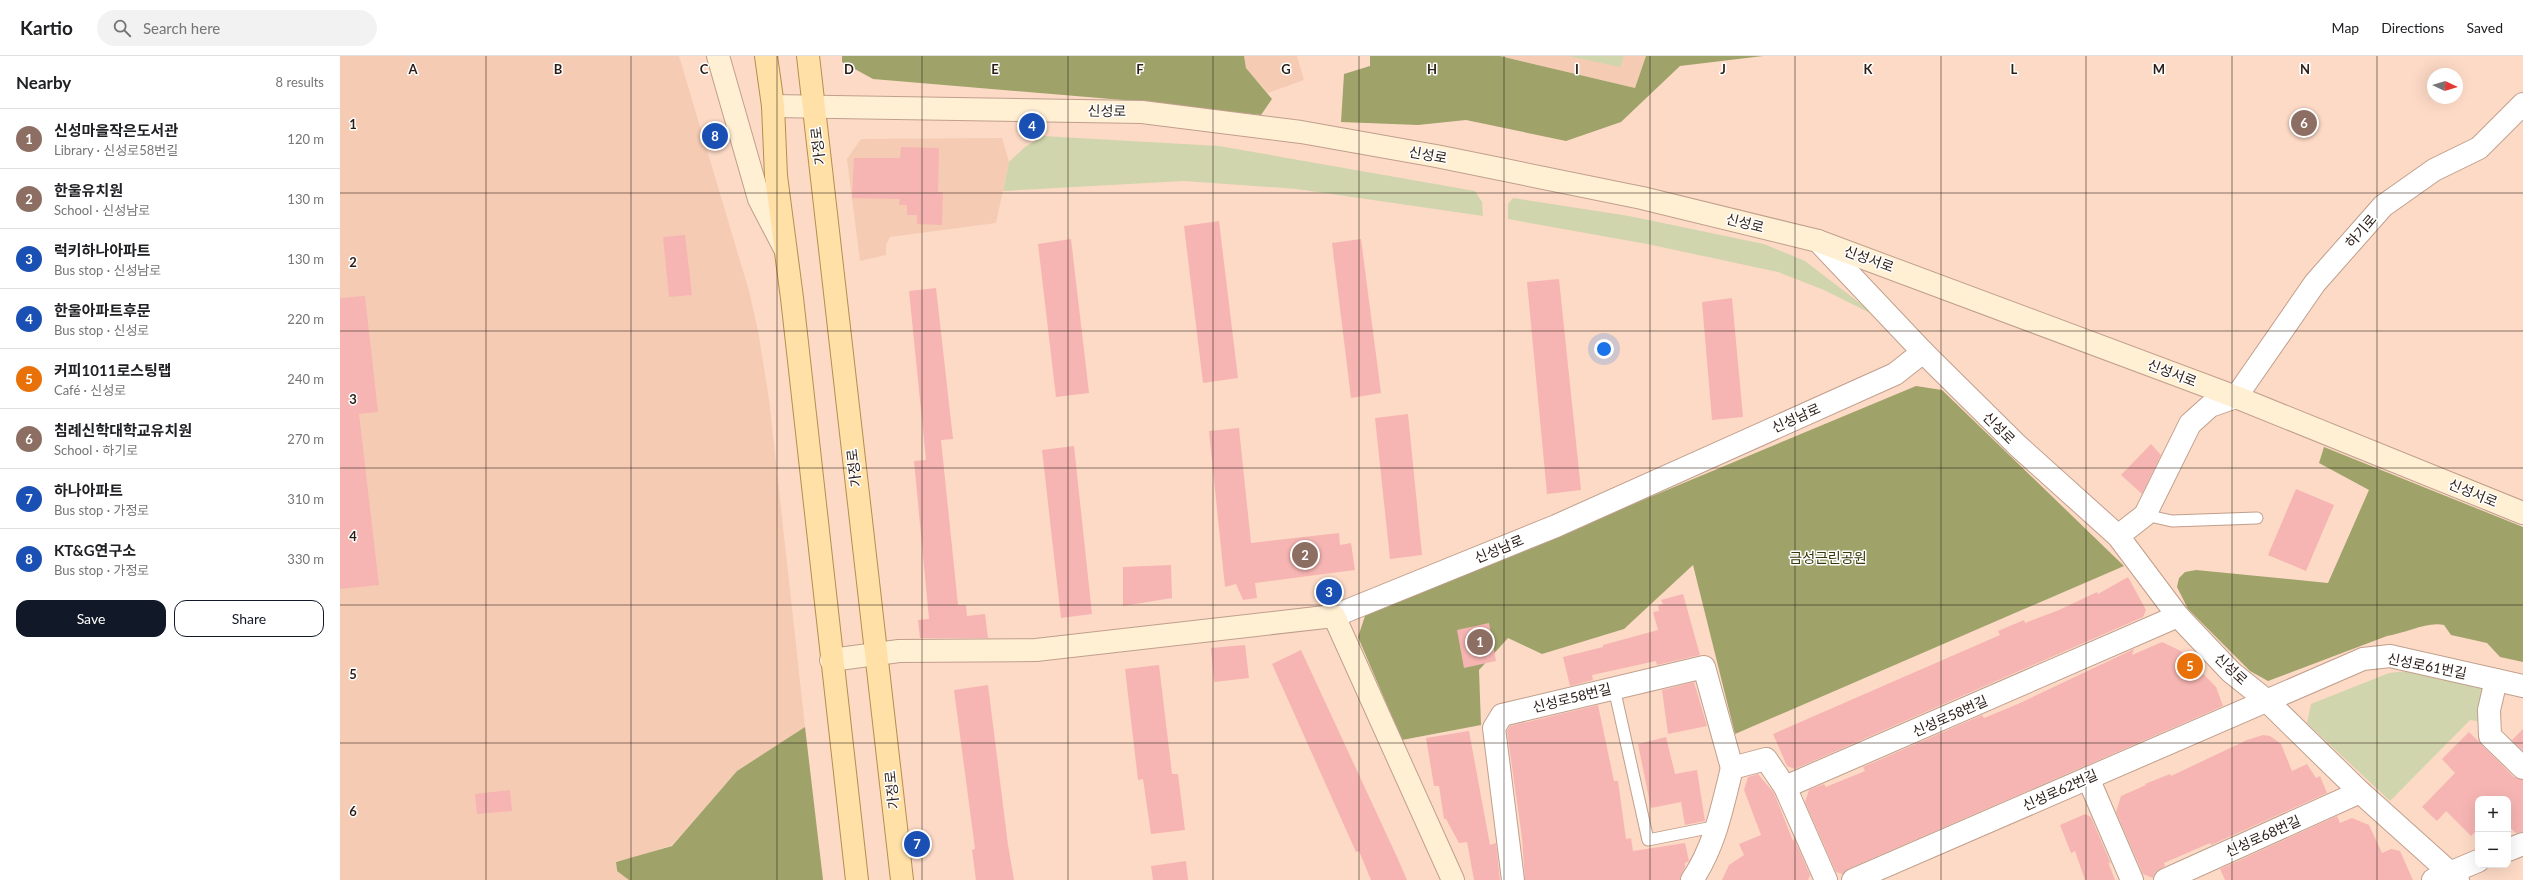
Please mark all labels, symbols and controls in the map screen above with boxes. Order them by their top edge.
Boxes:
search box [97,10,377,46]
text: Kartio [20,16,73,39]
icon: search [111,17,133,39]
text: Search here [143,19,220,37]
text: Map [2332,19,2359,36]
text: Directions [2381,19,2444,36]
text: Saved [2466,19,2503,36]
text: A [407,61,418,77]
text: B [554,61,563,77]
text: C [700,61,709,77]
text: D [844,61,854,77]
text: E [991,61,999,77]
text: F [1136,61,1144,77]
text: G [1281,61,1291,77]
text: H [1427,61,1437,77]
text: I [1575,61,1579,77]
text: J [1720,61,1726,77]
text: K [1864,61,1874,77]
text: L [2011,61,2018,77]
text: M [2153,61,2165,77]
text: N [2300,61,2310,77]
north arrow [2427,68,2463,104]
text: Nearby [16,72,71,93]
text: 8 results [276,74,324,90]
street label: 신성로 [1088,102,1127,119]
pin: 6 [2291,108,2317,138]
pin: 4 [1019,111,1045,141]
text: 1 [349,116,357,132]
text: 신성마을작은도서관 [54,121,178,139]
pin: 8 [702,121,728,151]
street label: 가정로 [807,126,828,166]
text: 1 [25,131,33,147]
text: 120 m [287,131,324,147]
text: Library · 신성로58번길 [54,142,178,158]
street label: 신성로 [1408,143,1449,166]
text: 한울유치원 [54,181,123,199]
text: 2 [25,191,33,207]
text: 130 m [287,191,324,207]
text: School · 신성남로 [54,202,150,218]
street label: 신성로 [1724,210,1766,235]
street label: 하기로 [2342,210,2380,251]
text: 럭키하나아파트 [54,241,151,259]
street label: 신성서로 [1842,242,1896,275]
text: 3 [25,251,33,267]
text: 130 m [287,251,324,267]
text: 2 [349,254,357,270]
text: Bus stop · 신성남로 [54,262,161,278]
text: 한울아파트후문 [54,301,151,319]
text: 4 [25,311,33,327]
text: 220 m [287,311,324,327]
text: Bus stop · 신성로 [54,322,149,338]
your location [1594,339,1614,359]
street label: 신성서로 [2145,355,2199,390]
text: 커피1011로스팅랩 [54,361,172,379]
text: 5 [25,371,33,387]
text: 240 m [287,371,324,387]
text: Café · 신성로 [54,382,126,398]
text: 3 [349,391,357,407]
street label: 신성남로 [1769,399,1823,436]
street label: 신성로 [1980,408,2019,447]
text: 침례신학대학교유치원 [54,421,192,439]
text: 6 [25,431,33,447]
text: 270 m [287,431,324,447]
text: School · 하기로 [54,442,138,458]
street label: 가정로 [843,448,864,488]
street label: 신성서로 [2446,475,2500,510]
text: 하나아파트 [54,481,123,499]
text: 7 [25,491,33,507]
text: 310 m [287,491,324,507]
text: Bus stop · 가정로 [54,502,149,518]
text: 4 [349,528,357,544]
street label: 신성남로 [1472,531,1526,566]
pin: 2 [1292,540,1318,570]
text: KT&G연구소 [54,541,136,559]
park label: 금성근린공원 [1789,549,1867,566]
text: 8 [25,551,33,567]
text: 330 m [287,551,324,567]
text: Bus stop · 가정로 [54,562,149,578]
pin: 3 [1316,577,1342,607]
button: Save [16,600,166,637]
button: Share [174,600,324,637]
pin: 1 [1467,627,1493,657]
street label: 신성로 [2211,649,2251,688]
street label: 신성로61번길 [2386,649,2468,682]
pin: 5 [2177,651,2203,681]
text: 5 [349,666,357,682]
street label: 신성로58번길 [1531,680,1613,716]
street label: 신성로58번길 [1910,691,1990,740]
street label: 신성로62번길 [2020,765,2100,814]
street label: 가정로 [881,770,902,810]
map controls [2475,796,2511,868]
button: + [2475,796,2511,832]
text: 6 [349,803,357,819]
street label: 신성로68번길 [2223,811,2303,860]
pin: 7 [904,829,930,859]
button: − [2475,832,2511,868]

